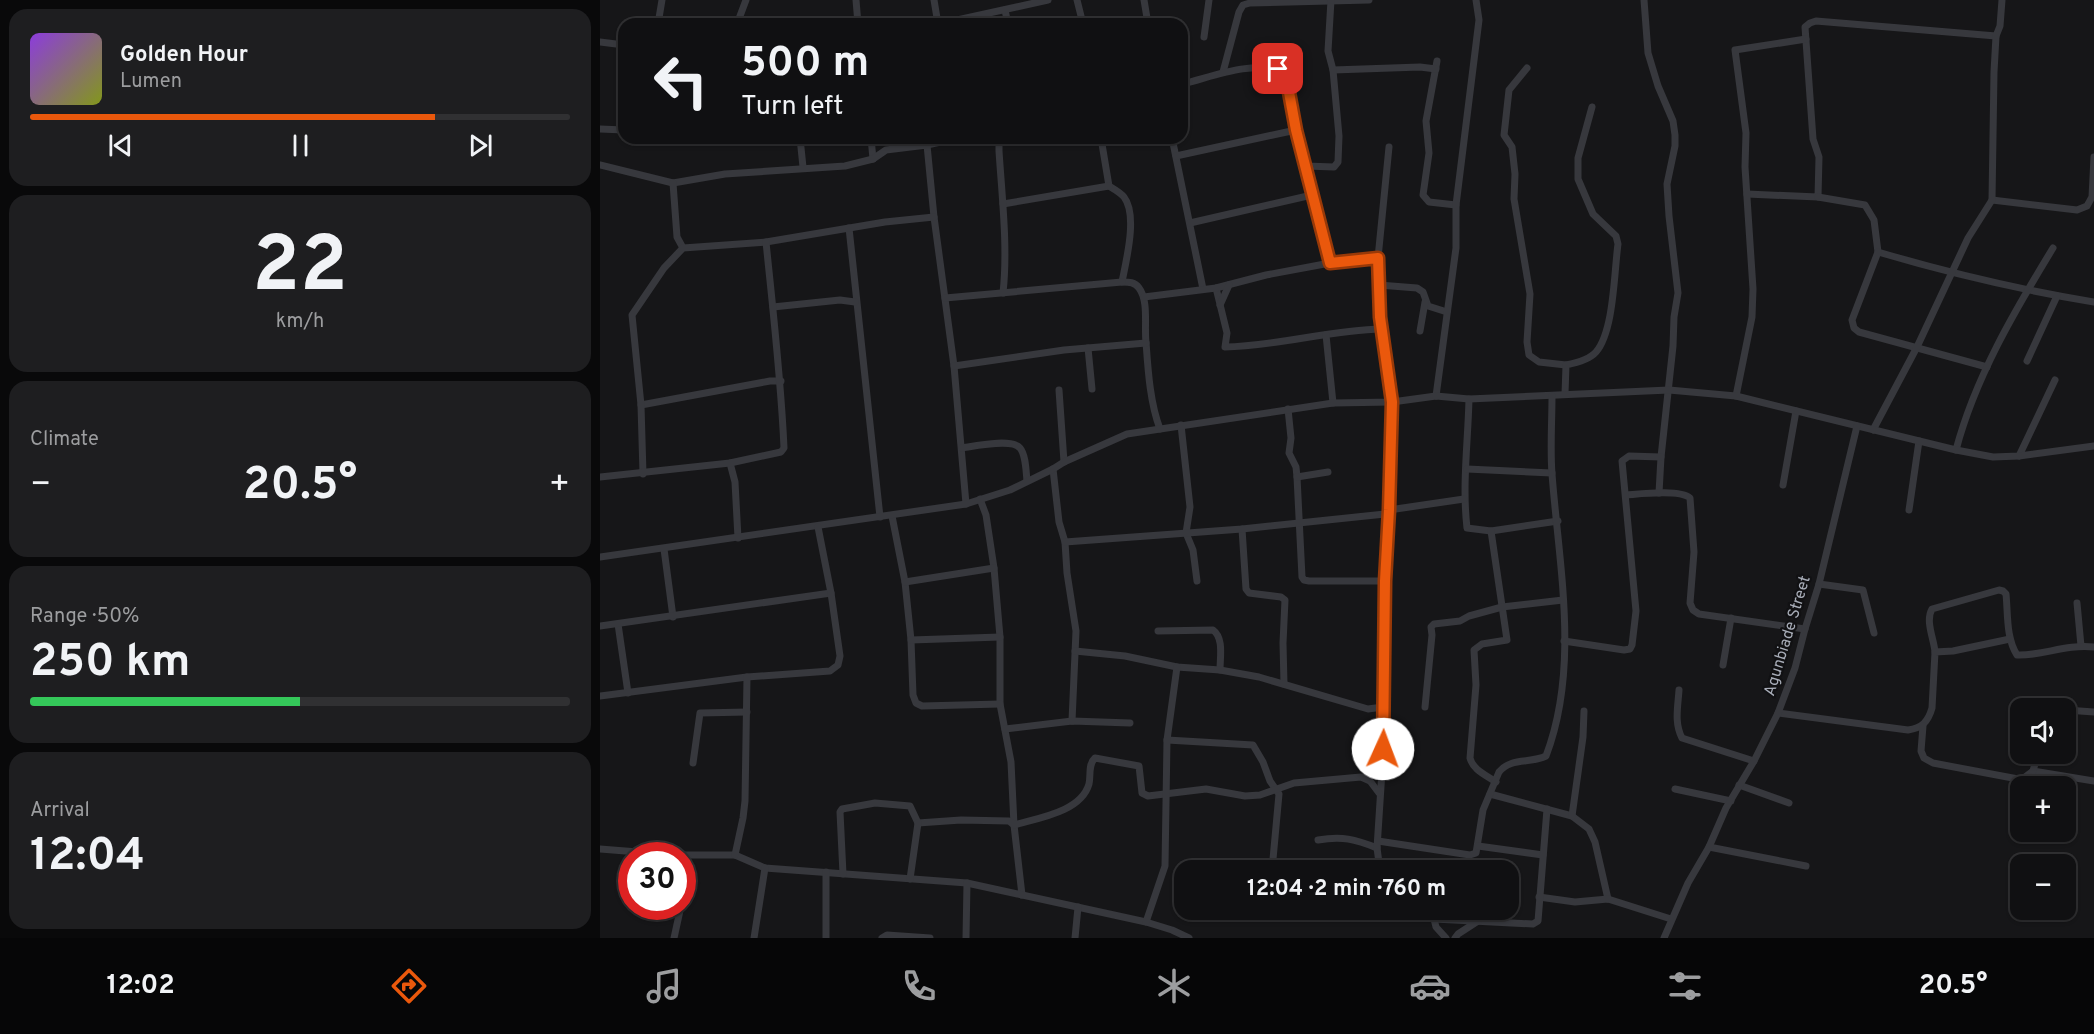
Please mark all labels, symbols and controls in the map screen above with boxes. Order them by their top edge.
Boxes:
text: 500 m [741,38,869,91]
text: Golden Hour [120,42,248,69]
icon: left [642,42,720,120]
pin [1252,43,1303,94]
icon: arrive [1261,52,1294,85]
text: Lumen [120,69,182,95]
text: Turn left [741,90,843,124]
icon: previous [104,129,137,162]
icon: pause [284,129,317,162]
icon: next [464,129,497,162]
text: 22 [252,220,348,319]
text: km/h [276,309,324,335]
text: Climate [30,427,99,453]
text: 20.5° [243,458,357,515]
text: − [30,465,51,507]
text: + [549,465,570,507]
street label: Agunbiade Street [1760,573,1816,699]
text: Range · 50% [30,604,139,630]
text: 250 km [30,635,190,692]
map controls [2010,698,2076,920]
button: sound [2010,698,2076,764]
position arrow [1351,717,1415,781]
button: + [2010,776,2076,842]
text: Arrival [30,798,90,824]
text: 12:04 [30,829,145,886]
speed limit sign: 30 [618,842,696,920]
button: − [2010,854,2076,920]
text: 12:04 · 2 min · 760 m [1247,876,1446,903]
icon: directions [388,965,430,1007]
icon: music [643,965,685,1007]
icon: phone [898,965,940,1007]
icon: climate [1153,965,1195,1007]
icon: car [1409,965,1451,1007]
icon: filters [1664,965,1706,1007]
text: 12:02 [107,969,175,1003]
text: 20.5° [1919,969,1987,1003]

